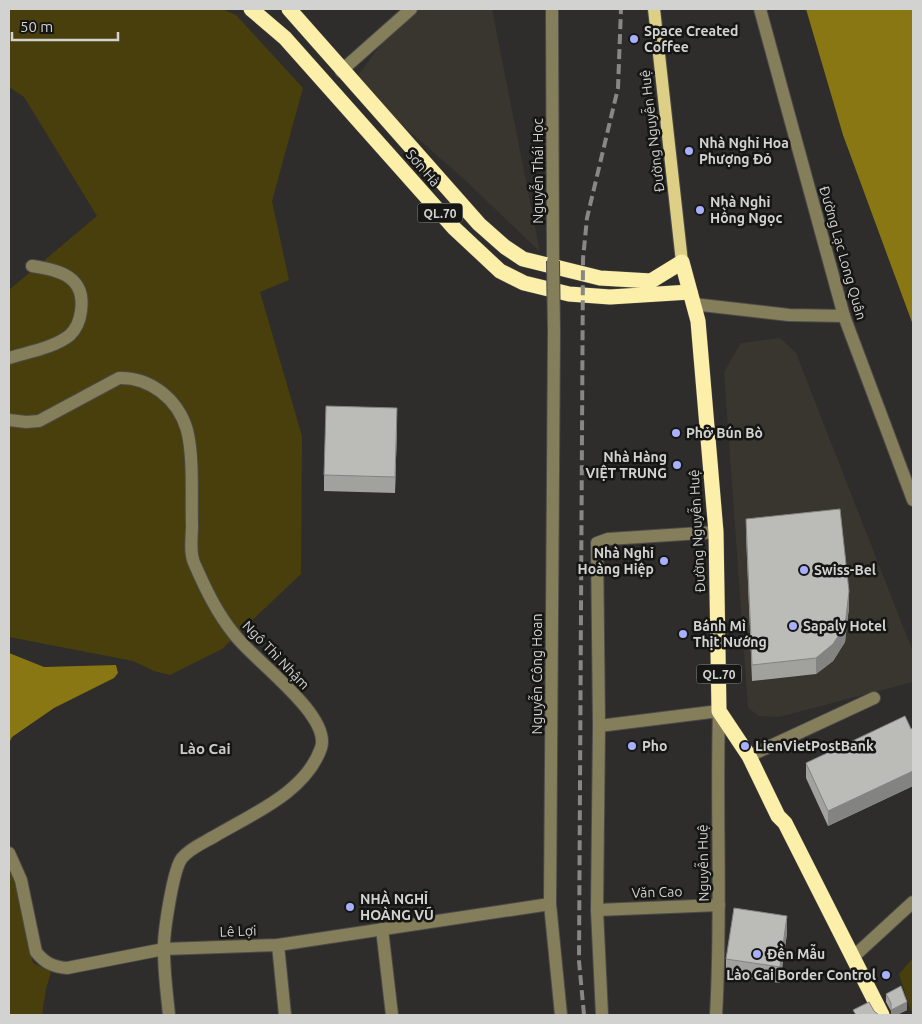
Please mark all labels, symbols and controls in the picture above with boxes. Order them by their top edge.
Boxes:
scale bar [12,10,119,42]
text: 50 m [20,18,53,35]
place label: Space Created Coffee [644,23,738,55]
marker: Space Created Coffee [628,33,640,45]
street label: Đường Nguyễn Huệ [634,69,667,193]
street label: Nguyễn Thái Học [528,118,546,224]
place label: Nhà Nghỉ Hoa Phượng Đỏ [699,135,789,167]
marker: Nhà Nghỉ Hoa Phượng Đỏ [683,145,695,157]
street label: Sơn Hà [403,146,443,190]
street label: Đường Lạc Long Quân [816,184,870,322]
place label: Nhà Nghỉ Hồng Ngọc [710,194,782,226]
road number: QL.70 [418,204,462,222]
marker: Nhà Nghỉ Hồng Ngọc [694,204,706,216]
place label: Phở Bún Bò [686,425,763,441]
marker: Phở Bún Bò [670,427,682,439]
place label: Nhà Hàng VIỆT TRUNG [585,449,667,481]
marker: Nhà Hàng VIỆT TRUNG [671,459,683,471]
street label: Đường Nguyễn Huệ [683,469,708,593]
place label: Nhà Nghỉ Hoàng Hiệp [578,545,654,577]
marker: Nhà Nghỉ Hoàng Hiệp [658,555,670,567]
place label: Swiss-Bel [814,562,876,578]
marker: Swiss-Bel [798,564,810,576]
street label: Nguyễn Công Hoan [527,614,545,734]
street label: Ngô Thì Nhậm [239,617,313,693]
place label: Bánh Mì Thịt Nướng [693,618,767,650]
place label: Sapaly Hotel [803,618,886,634]
marker: Sapaly Hotel [787,620,799,632]
marker: Bánh Mì Thịt Nướng [677,628,689,640]
road number: QL.70 [696,664,742,684]
place label: Pho [642,738,667,754]
place label: LienVietPostBank [755,738,874,754]
district label: Lào Cai [179,740,231,757]
marker: Pho [626,740,638,752]
marker: LienVietPostBank [739,740,751,752]
street label: Nguyễn Huệ [692,824,712,902]
street label: Văn Cao [631,883,683,901]
place label: NHÀ NGHỈ HOÀNG VŨ [360,890,434,923]
marker: NHÀ NGHỈ HOÀNG VŨ [344,901,356,913]
street label: Lê Lợi [219,922,257,940]
place label: Đền Mẫu [767,943,825,962]
marker: Đền Mẫu [751,948,763,960]
place label: Lào Cai Border Control [726,967,876,983]
marker: Lào Cai Border Control [880,969,892,981]

